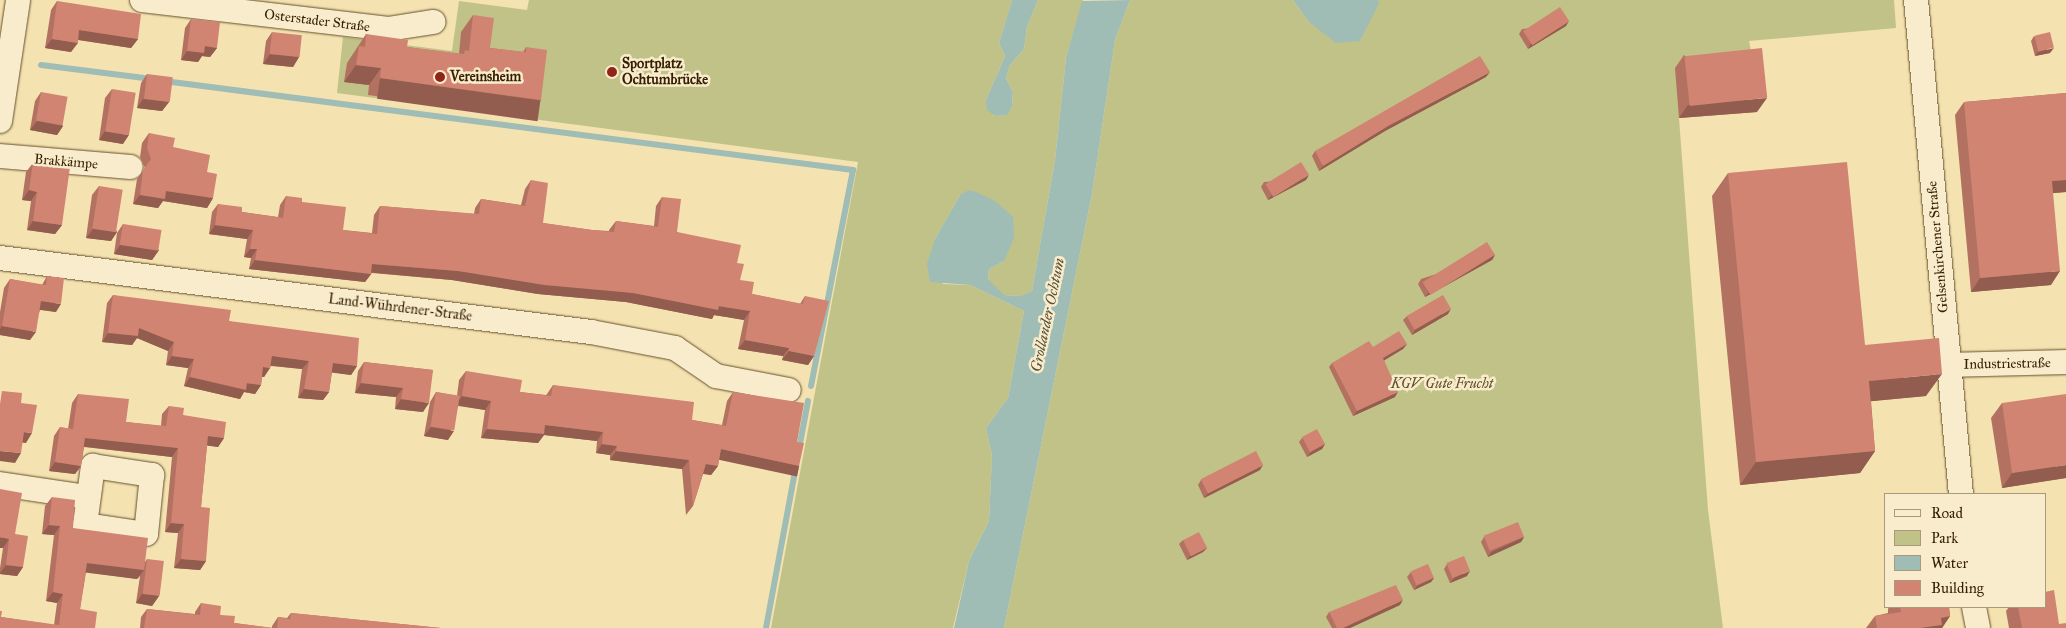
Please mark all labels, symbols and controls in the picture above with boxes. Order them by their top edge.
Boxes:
street label: Osterstader Straße [263,6,371,36]
place label: Sportplatz Ochtumbrücke [622,56,708,88]
marker: Sportplatz Ochtumbrücke [606,66,618,78]
place label: Vereinsheim [450,69,521,85]
marker: Vereinsheim [434,71,446,83]
street label: Brakkämpe [33,151,99,173]
street label: Gelsenkirchener Straße [1924,180,1952,314]
water label: Grollander Ochtum [1027,256,1069,374]
street label: Land-Wührdener-Straße [327,291,473,325]
street label: Industriestraße [1963,355,2051,373]
park label: KGV Gute Frucht [1391,376,1493,392]
legend [1884,493,2046,608]
text: Road [1931,504,1963,522]
text: Park [1931,529,1958,547]
text: Water [1931,554,1968,572]
text: Building [1931,579,1984,597]

